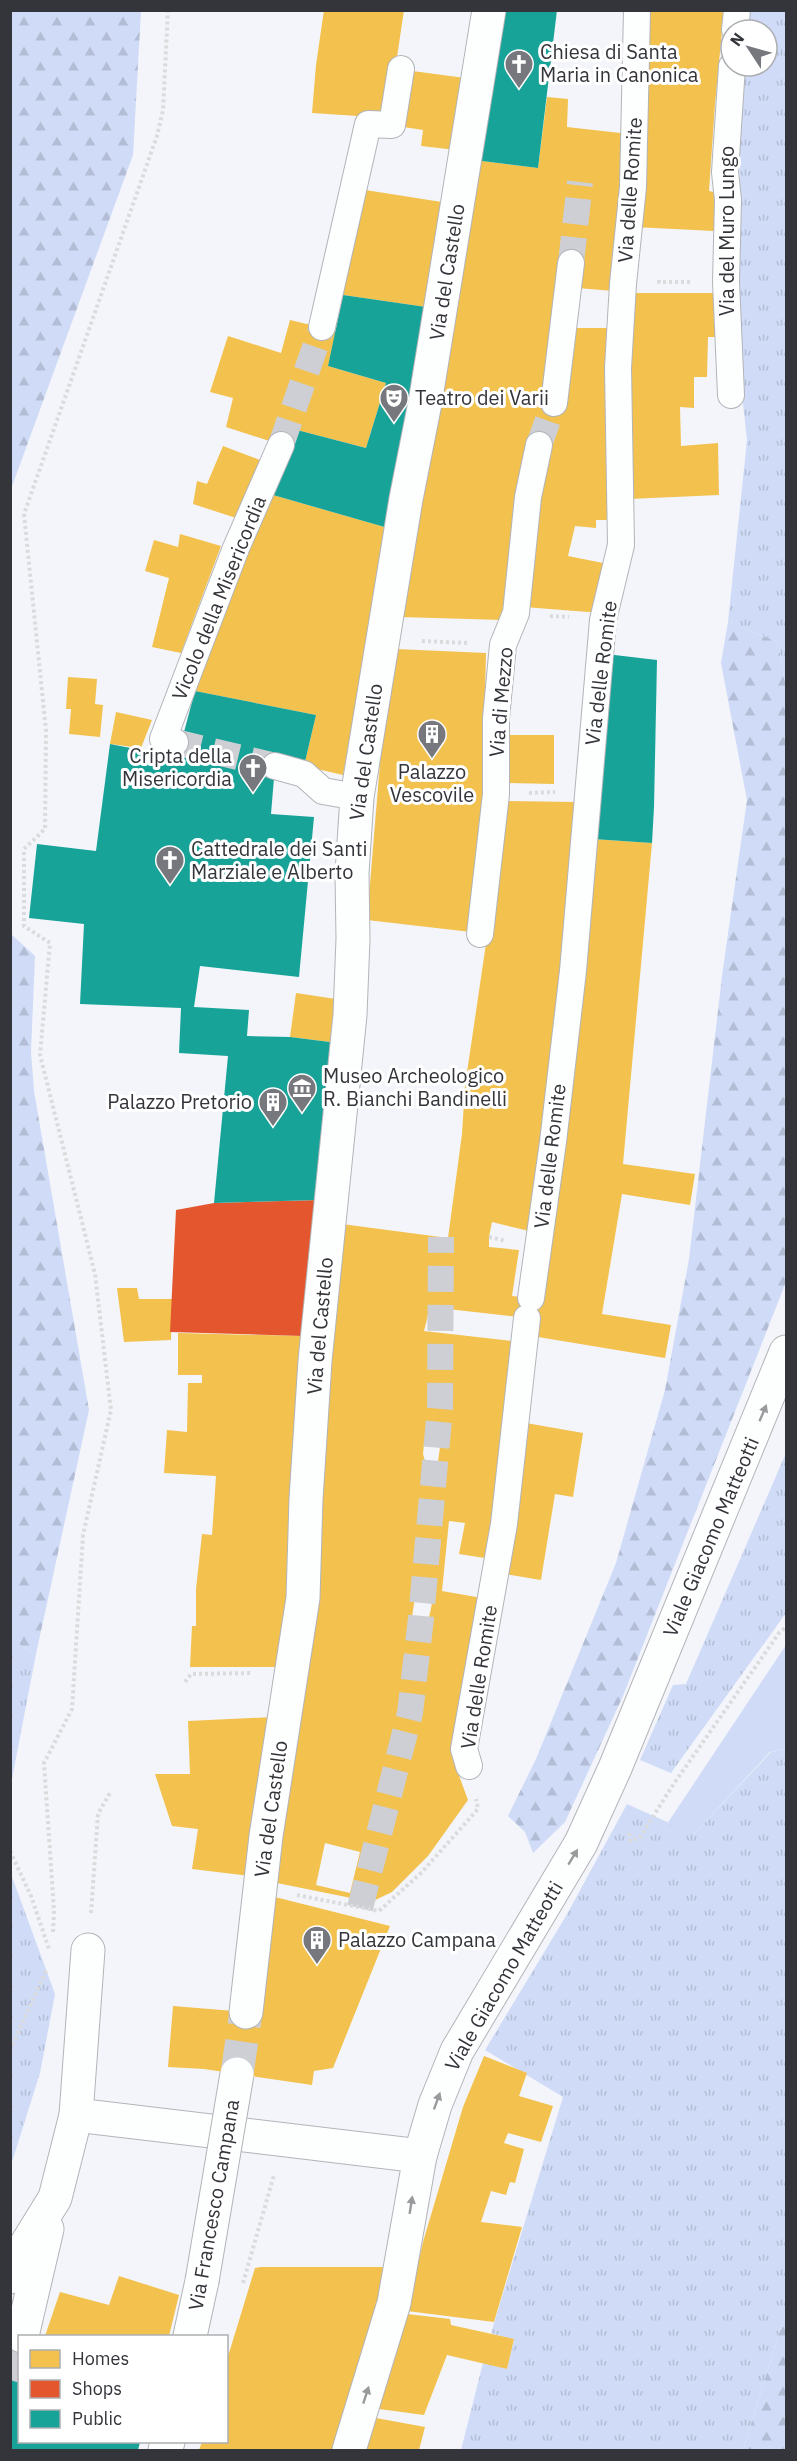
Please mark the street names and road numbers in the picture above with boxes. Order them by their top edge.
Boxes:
street label: Via delle Romite [611,116,648,264]
street label: Via del Muro Lungo [713,146,740,316]
street label: Via del Castello [422,202,471,342]
street label: Vicolo della Misericordia [165,491,272,704]
street label: Via delle Romite [578,599,623,747]
street label: Via di Mezzo [482,646,519,758]
street label: Via del Castello [343,682,388,822]
street label: Via delle Romite [527,1082,572,1230]
street label: Via del Castello [300,1256,339,1396]
street label: Viale Giacomo Matteotti [656,1433,765,1641]
street label: Via delle Romite [454,1603,503,1751]
street label: Via del Castello [248,1739,293,1879]
street label: Viale Giacomo Matteotti [438,1876,569,2076]
street label: Via Francesco Campana [182,2097,245,2313]

